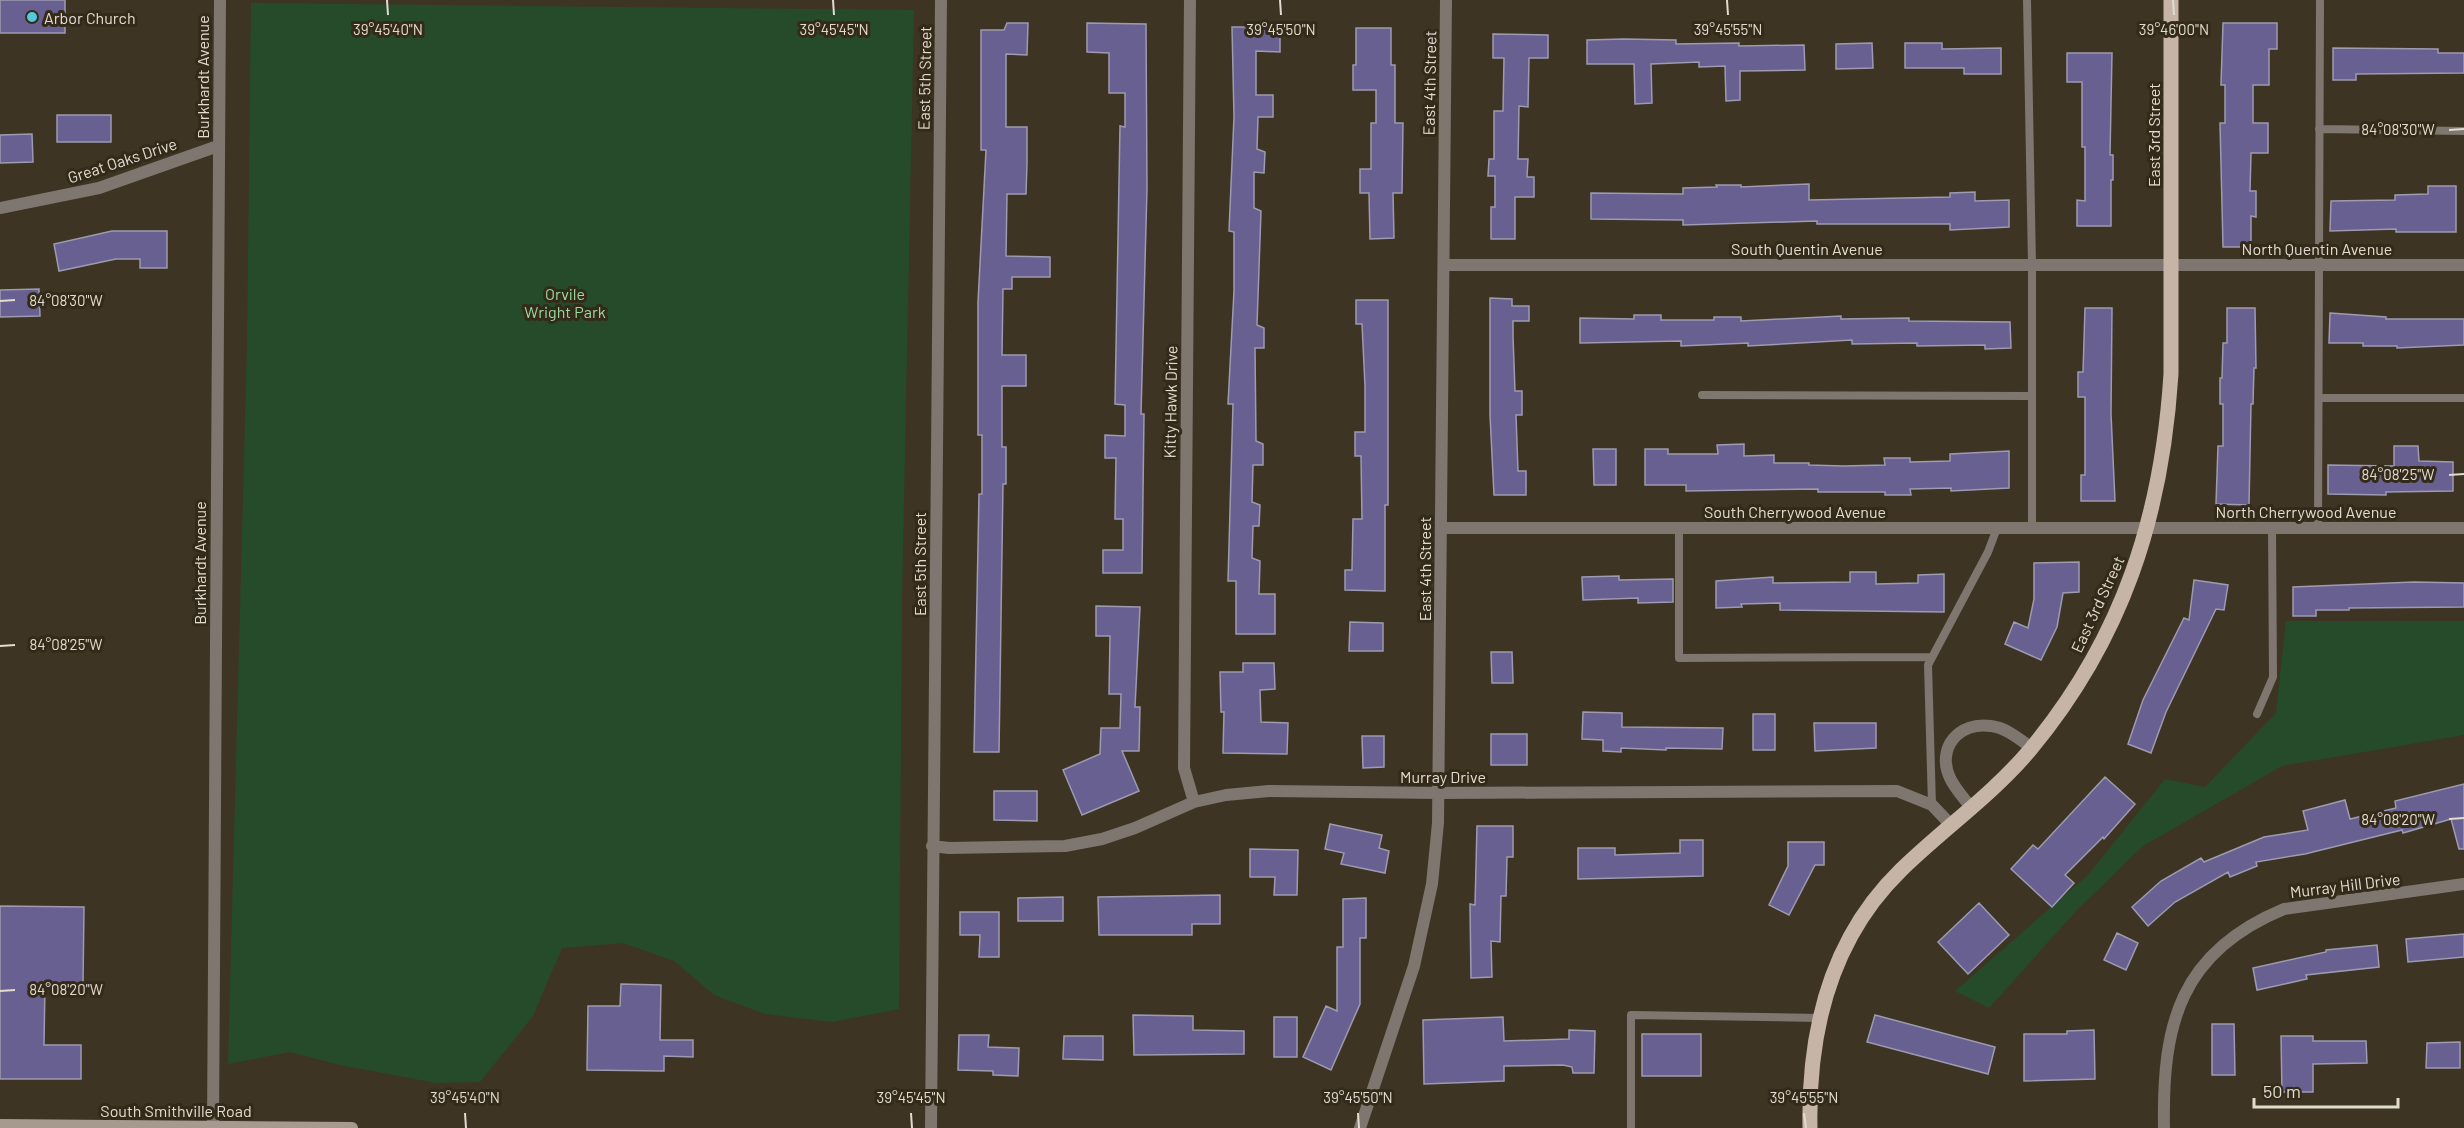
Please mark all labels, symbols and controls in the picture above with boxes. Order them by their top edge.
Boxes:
place label: Arbor Church [44,8,136,27]
marker: Arbor Church [25,10,39,24]
street label: Burkhardt Avenue [193,15,212,139]
text: 39°45'40"N [353,20,423,38]
text: 39°45'45"N [799,20,869,38]
text: 39°45'50"N [1246,20,1316,38]
text: 39°45'55"N [1694,20,1762,38]
text: 39°46'00"N [2139,20,2209,38]
street label: East 5th Street [914,26,934,130]
street label: East 4th Street [1419,30,1439,136]
street label: East 3rd Street [2144,83,2163,187]
text: 84°08'30"W [2361,120,2435,138]
street label: Great Oaks Drive [65,133,179,187]
street label: South Quentin Avenue [1731,239,1883,258]
street label: North Quentin Avenue [2242,239,2392,258]
park label: Orvile Wright Park [524,284,606,321]
text: 84°08'30"W [29,291,103,309]
street label: Kitty Hawk Drive [1160,345,1180,459]
text: 84°08'25"W [2362,465,2434,483]
street label: Burkhardt Avenue [190,501,209,625]
street label: South Cherrywood Avenue [1704,502,1886,521]
street label: North Cherrywood Avenue [2216,502,2396,521]
street label: East 5th Street [910,512,929,616]
street label: East 4th Street [1415,517,1434,621]
street label: East 3rd Street [2066,553,2128,655]
text: 84°08'25"W [30,635,102,653]
street label: Murray Drive [1400,767,1486,786]
text: 84°08'20"W [2361,810,2435,828]
street label: Murray Hill Drive [2289,869,2401,901]
text: 84°08'20"W [29,980,103,998]
scale bar [2254,1071,2398,1109]
text: 50 m [2263,1080,2301,1102]
text: 39°45'40"N [430,1088,500,1106]
text: 39°45'45"N [876,1088,946,1106]
text: 39°45'50"N [1323,1088,1393,1106]
text: 39°45'55"N [1770,1088,1838,1106]
street label: South Smithville Road [100,1101,252,1120]

